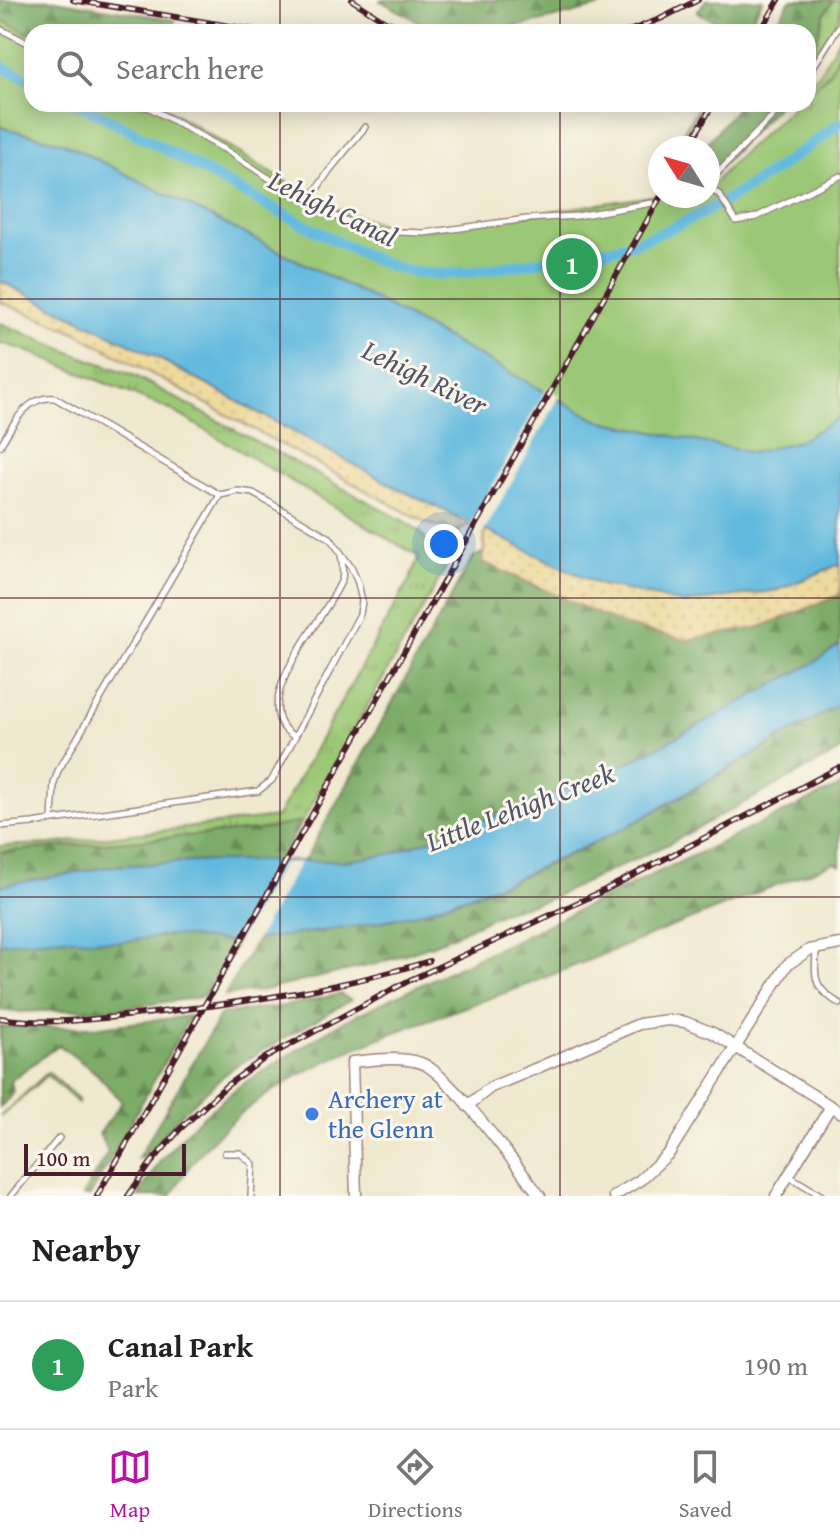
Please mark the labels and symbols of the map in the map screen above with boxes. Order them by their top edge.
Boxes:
north arrow [648,136,720,208]
water label: Lehigh Canal [261,158,405,256]
pin: 1 [546,234,598,294]
water label: Lehigh River [355,328,496,425]
your location [424,524,464,564]
water label: Little Lehigh Creek [419,752,620,862]
place label: Archery at the Glenn [328,1079,443,1148]
marker: Archery at the Glenn [303,1105,321,1123]
scale bar [24,1140,186,1176]

